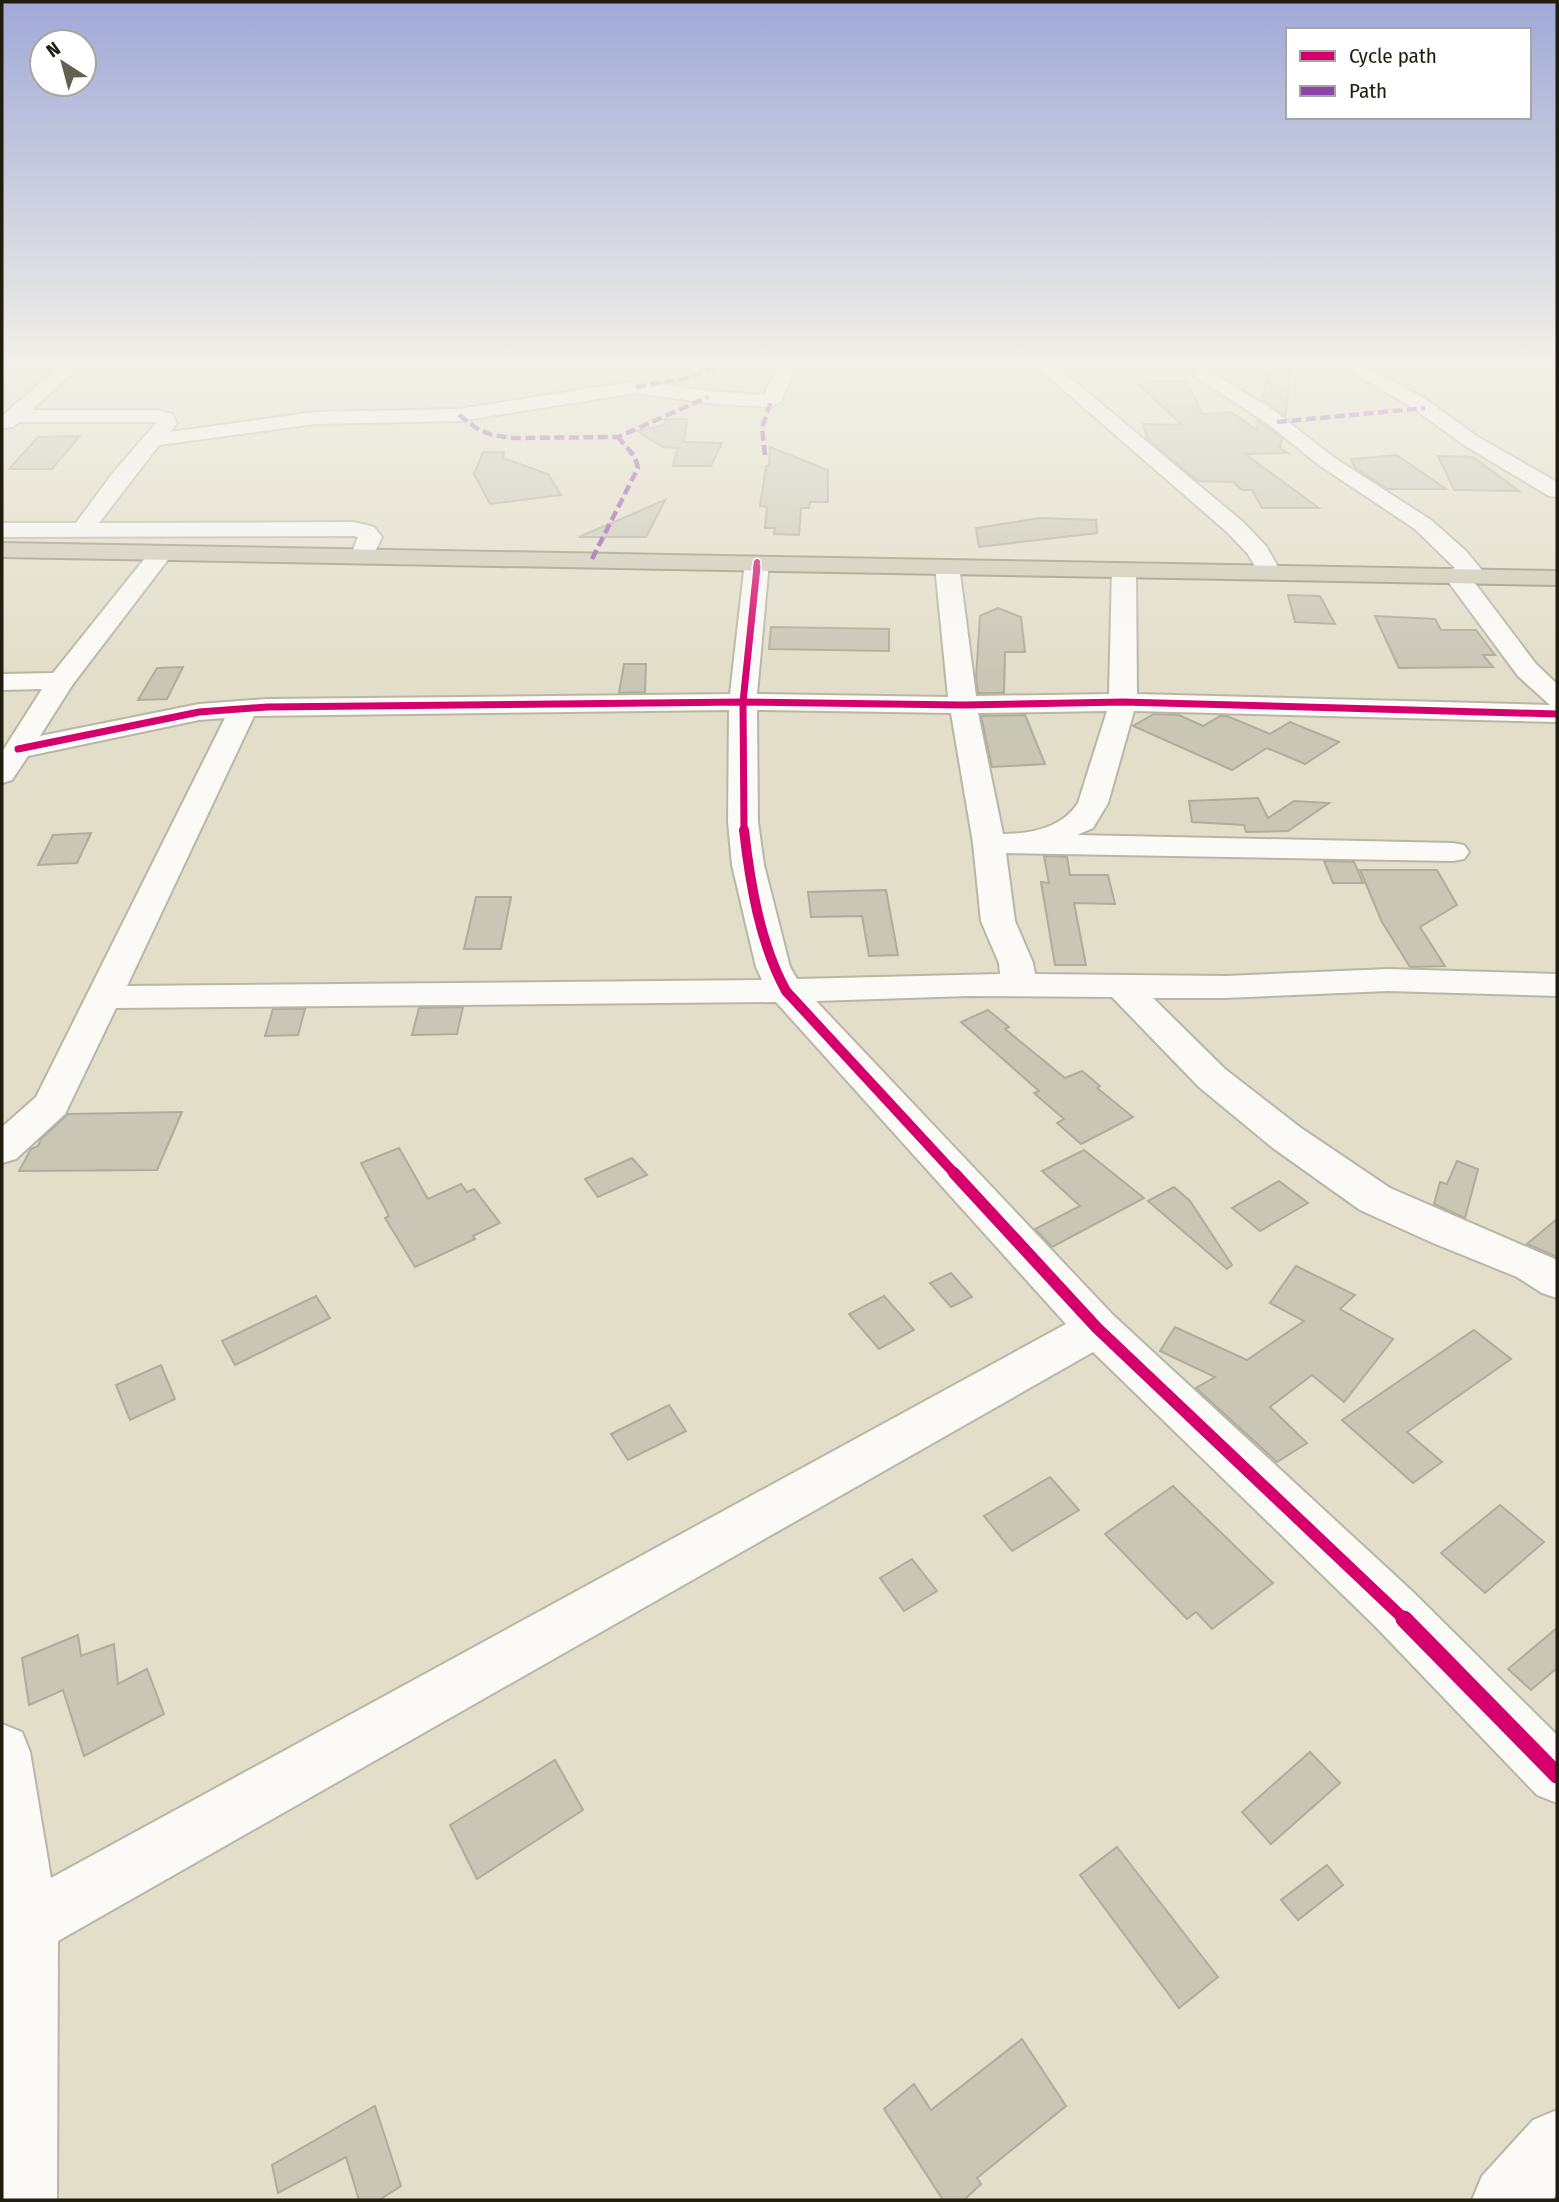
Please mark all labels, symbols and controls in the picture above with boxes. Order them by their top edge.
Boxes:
north arrow [28,28,98,98]
legend [1286,28,1531,119]
text: N [42,37,65,62]
text: Cycle path [1349,43,1437,69]
text: Path [1349,78,1387,104]

